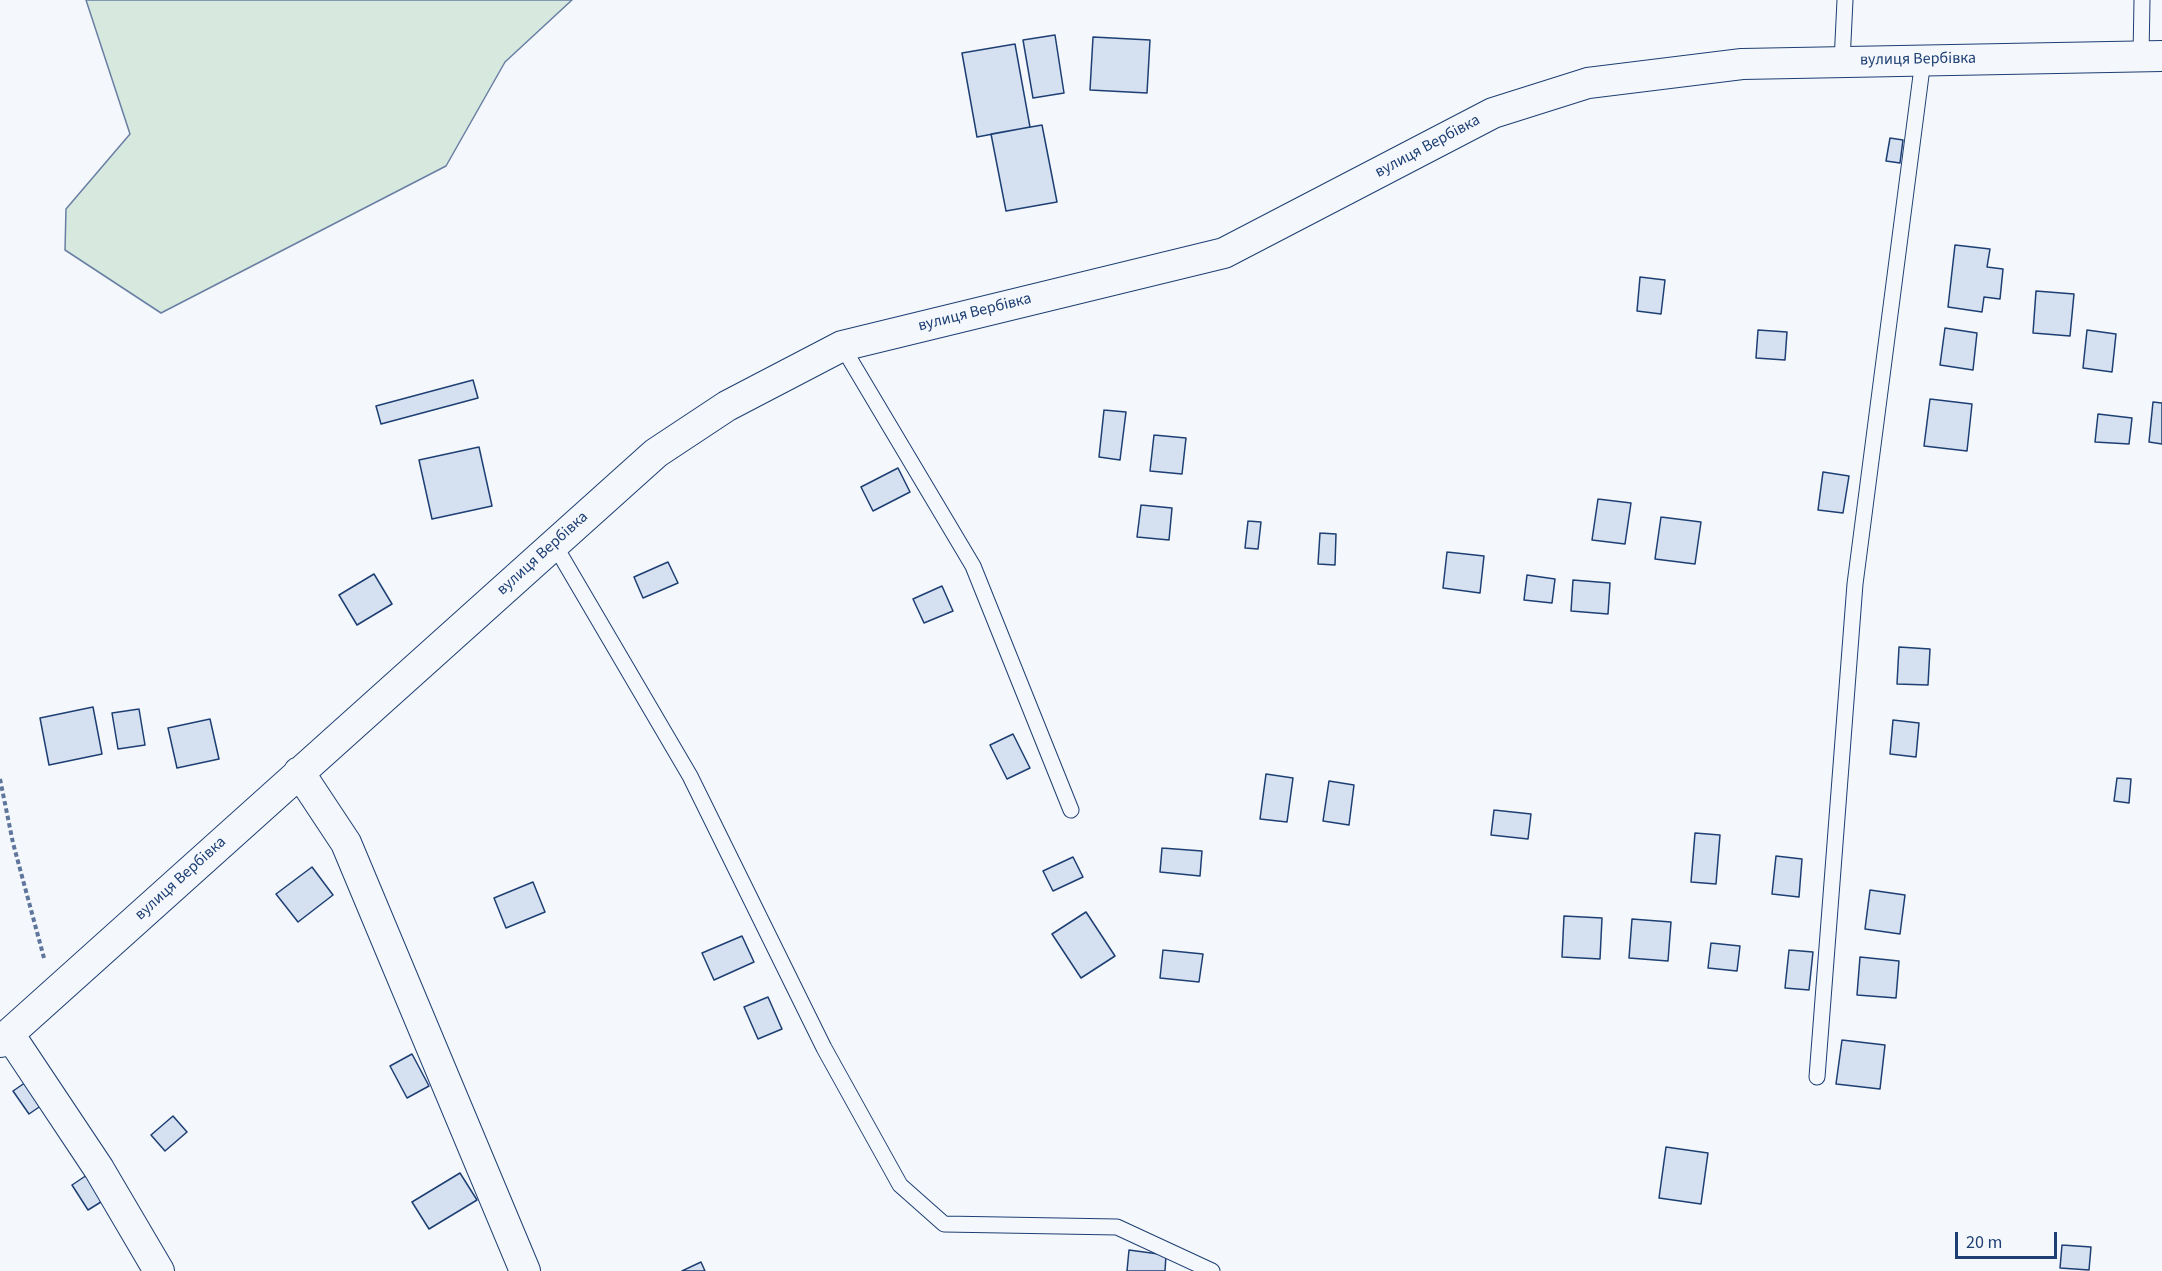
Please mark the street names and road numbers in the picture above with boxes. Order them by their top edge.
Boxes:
street label: вулиця Вербівка [1860,49,1976,71]
street label: вулиця Вербівка [1372,111,1484,183]
street label: вулиця Вербівка [916,290,1034,336]
street label: вулиця Вербівка [493,508,593,600]
street label: вулиця Вербівка [131,833,231,925]

